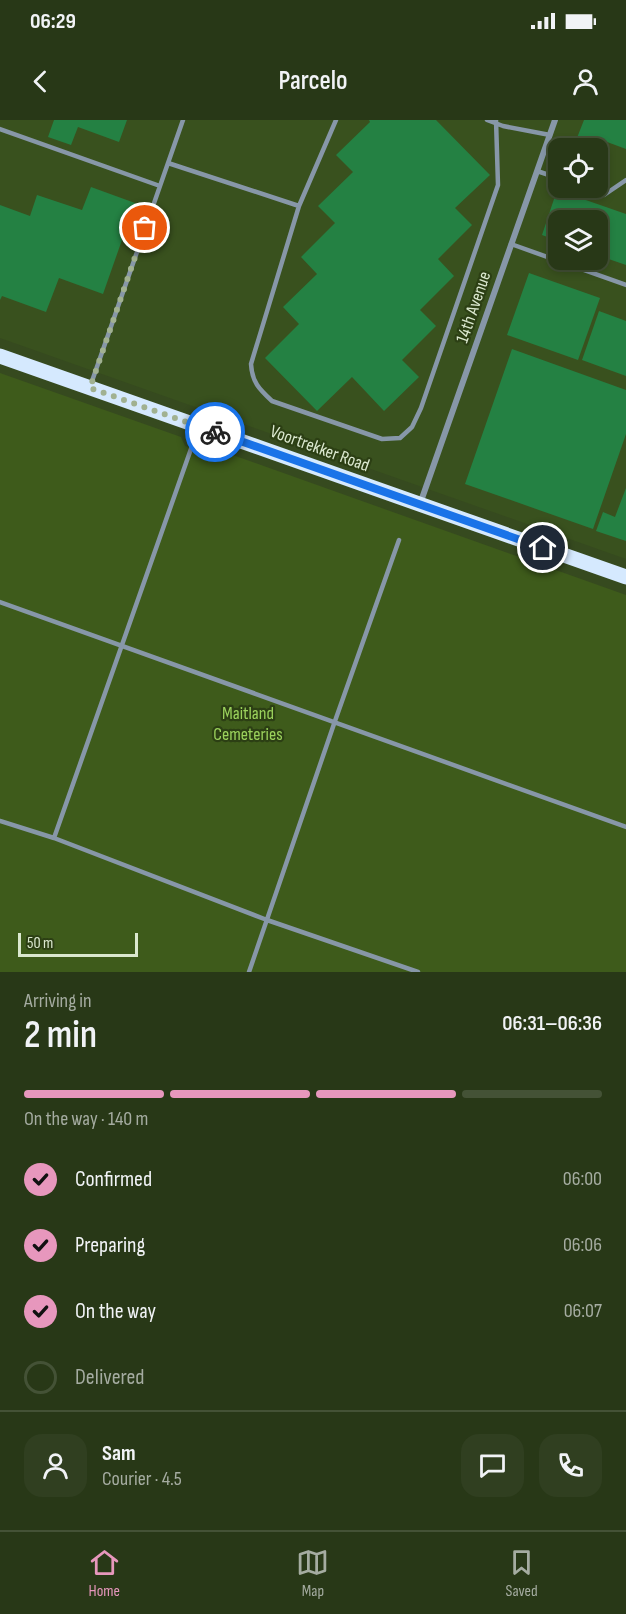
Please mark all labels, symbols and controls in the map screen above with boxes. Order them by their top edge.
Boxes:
text: 06:29 [30,8,76,35]
icon: back [24,65,57,98]
text: Parcelo [278,65,348,97]
icon: person [569,65,602,98]
map controls [548,138,608,270]
button: locate [548,138,608,198]
pin [119,202,170,253]
button: layers [548,210,608,270]
icon: bag [128,211,161,244]
street label: 14th Avenue [452,269,495,346]
courier [185,402,245,462]
icon: bike [199,416,232,449]
street label: Voortrekker Road [267,421,372,476]
pin [517,522,568,573]
icon: home [526,531,559,564]
park label: Maitland Cemeteries [213,703,283,745]
scale bar [18,930,138,958]
text: 50 m [27,934,53,953]
text: Arriving in [24,989,92,1013]
text: 06:31–06:36 [502,1010,602,1037]
text: 2 min [24,1012,97,1059]
text: On the way · 140 m [24,1107,148,1131]
icon: check [24,1163,57,1196]
text: Confirmed [75,1166,152,1193]
text: 06:00 [563,1167,602,1191]
icon: check [24,1229,57,1262]
text: Preparing [75,1232,145,1259]
text: 06:06 [563,1233,602,1257]
icon: check [24,1295,57,1328]
text: On the way [75,1298,156,1325]
text: 06:07 [564,1299,602,1323]
text: Delivered [75,1364,144,1391]
button: person [24,1434,87,1497]
button: chat [461,1434,524,1497]
button: phone [539,1434,602,1497]
text: Sam [102,1440,136,1467]
text: Courier · 4.5 [102,1467,182,1491]
tab: Home [88,1546,121,1601]
tab: Map [296,1546,329,1601]
tab: Saved [505,1546,538,1601]

